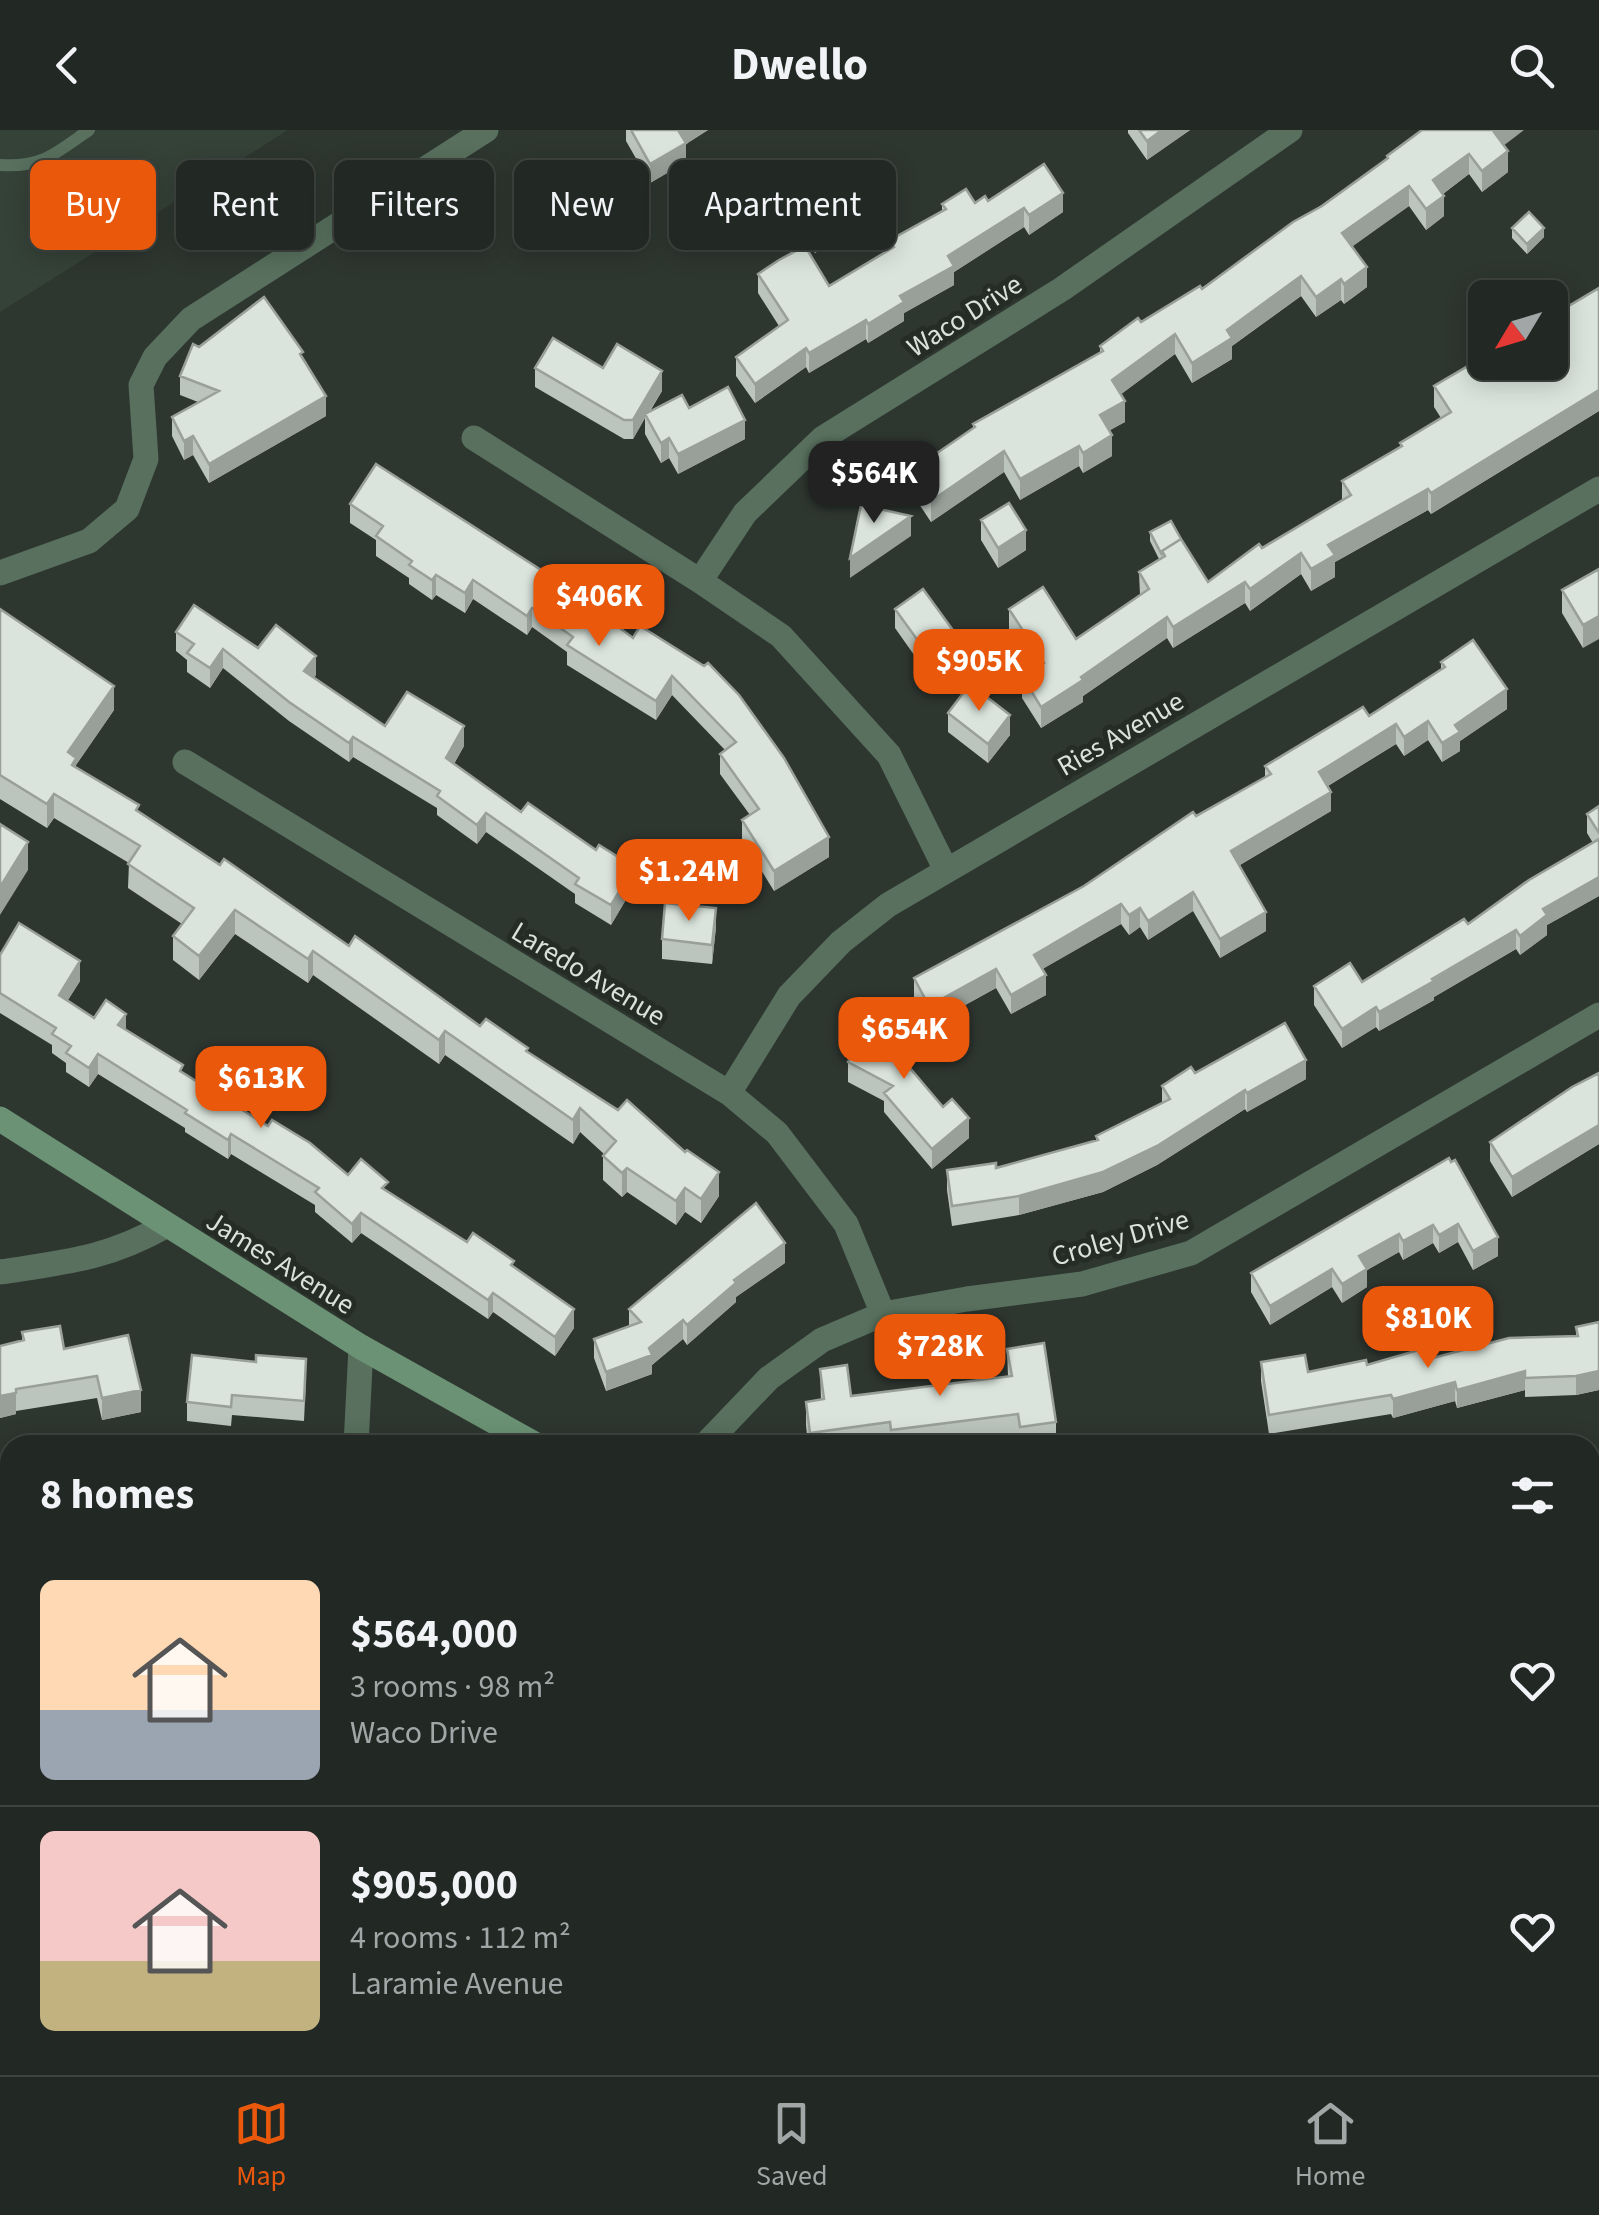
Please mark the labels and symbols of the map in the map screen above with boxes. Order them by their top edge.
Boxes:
street label: Waco Drive [899,265,1030,367]
north arrow [1468,280,1568,380]
pin: $564K [804,441,944,526]
pin: $406K [529,564,669,649]
pin: $905K [909,629,1049,714]
street label: Ries Avenue [1050,681,1191,786]
pin: $1.24M [608,839,770,924]
street label: Laredo Avenue [504,912,673,1036]
pin: $654K [834,997,974,1082]
pin: $613K [191,1046,331,1131]
street label: Croley Drive [1047,1199,1194,1277]
street label: James Avenue [199,1201,362,1324]
pin: $810K [1358,1286,1498,1371]
pin: $728K [870,1314,1010,1399]

